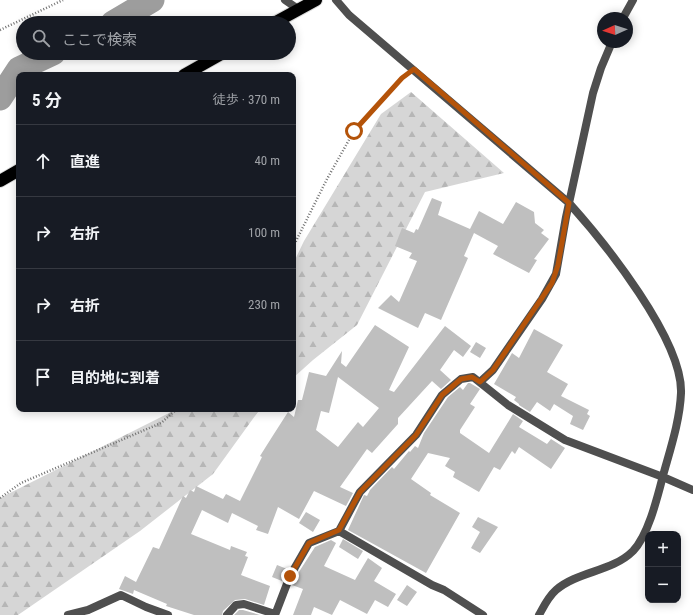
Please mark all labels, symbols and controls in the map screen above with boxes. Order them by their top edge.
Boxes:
north arrow [597,12,633,48]
search box [16,16,296,60]
icon: search [30,27,52,49]
text: ここで検索 [62,31,137,49]
text: 5 分 [32,90,62,110]
text: 徒歩 · 370 m [213,92,280,107]
route start [345,122,363,140]
icon: ahead [32,150,54,172]
text: 直進 [70,153,100,171]
text: 40 m [254,153,280,168]
icon: right [32,222,54,244]
text: 右折 [70,225,100,243]
text: 100 m [248,225,280,240]
icon: right [32,294,54,316]
text: 右折 [70,297,100,315]
text: 230 m [248,297,280,312]
icon: arrive [32,366,54,388]
text: 目的地に到着 [70,369,160,387]
map controls [645,531,681,603]
button: + [645,531,681,567]
route end [281,567,299,585]
button: − [645,567,681,603]

